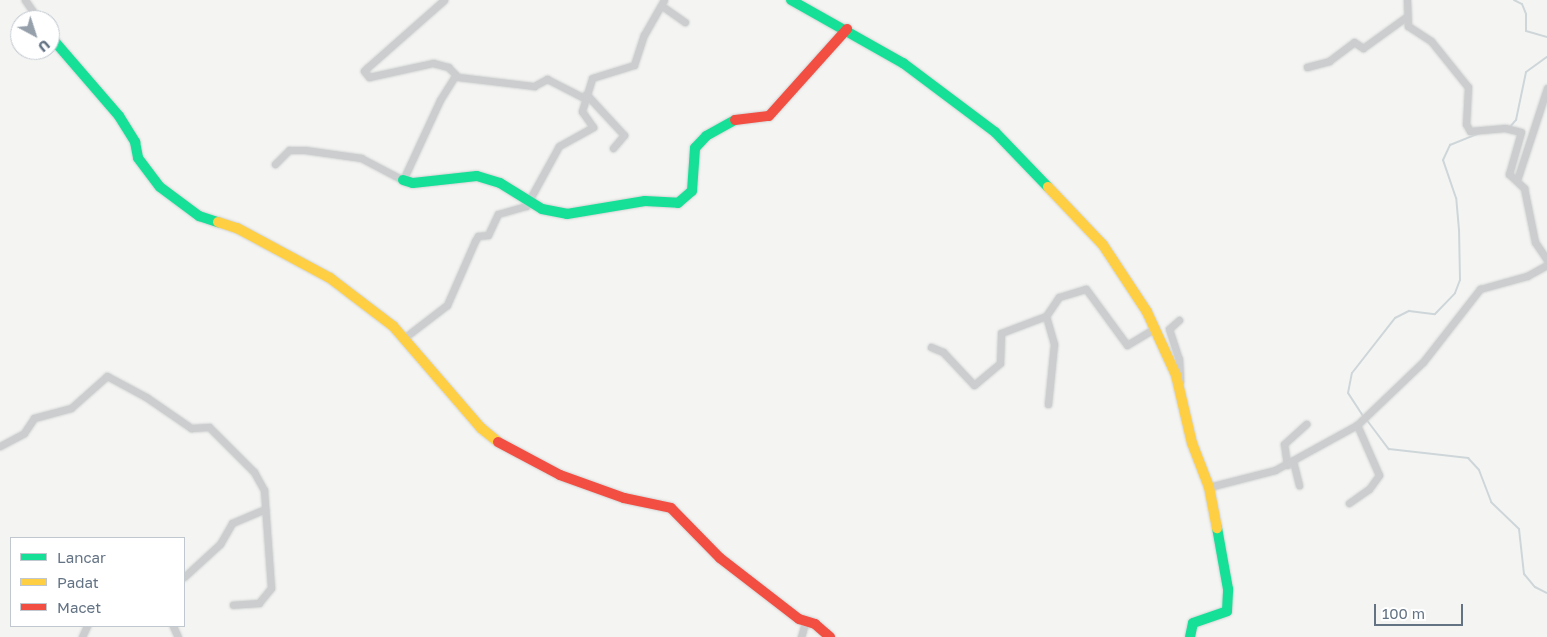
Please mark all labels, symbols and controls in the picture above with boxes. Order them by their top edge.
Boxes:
north arrow [10,10,60,60]
text: U [35,36,54,56]
legend [10,537,185,627]
text: Lancar [57,548,106,566]
text: Padat [57,573,99,591]
scale bar [1377,594,1466,626]
text: Macet [57,598,101,616]
text: 100 m [1382,604,1425,622]

